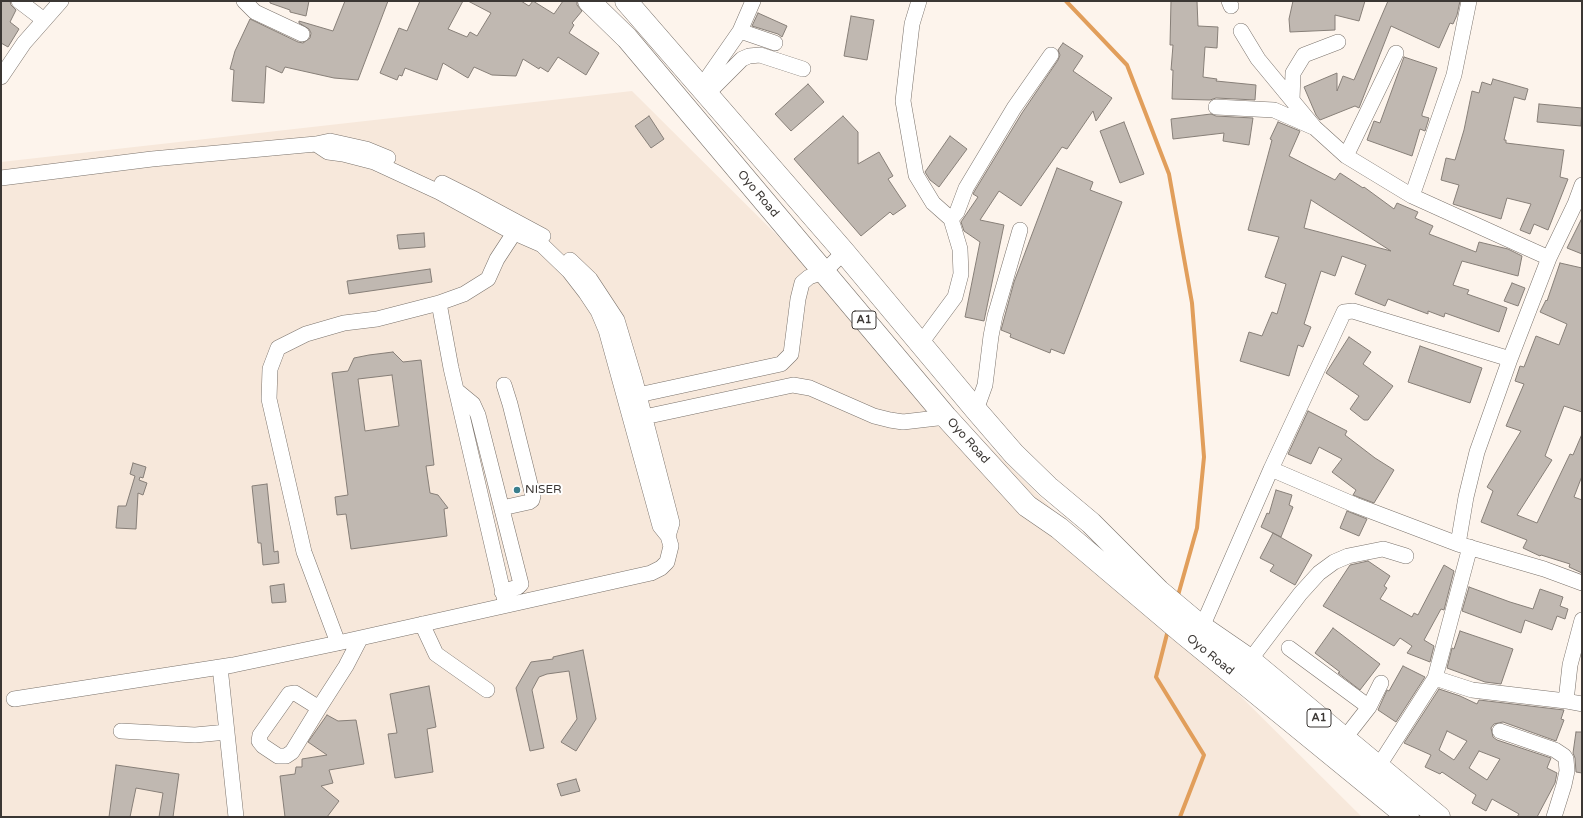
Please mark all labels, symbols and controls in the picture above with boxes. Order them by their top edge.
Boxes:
street label: Oyo Road [734,168,782,220]
road number: A1 [852,311,876,329]
street label: Oyo Road [944,415,992,467]
place label: NISER [525,483,562,497]
marker: NISER [512,485,522,495]
street label: Oyo Road [1183,632,1237,678]
road number: A1 [1307,709,1331,727]

